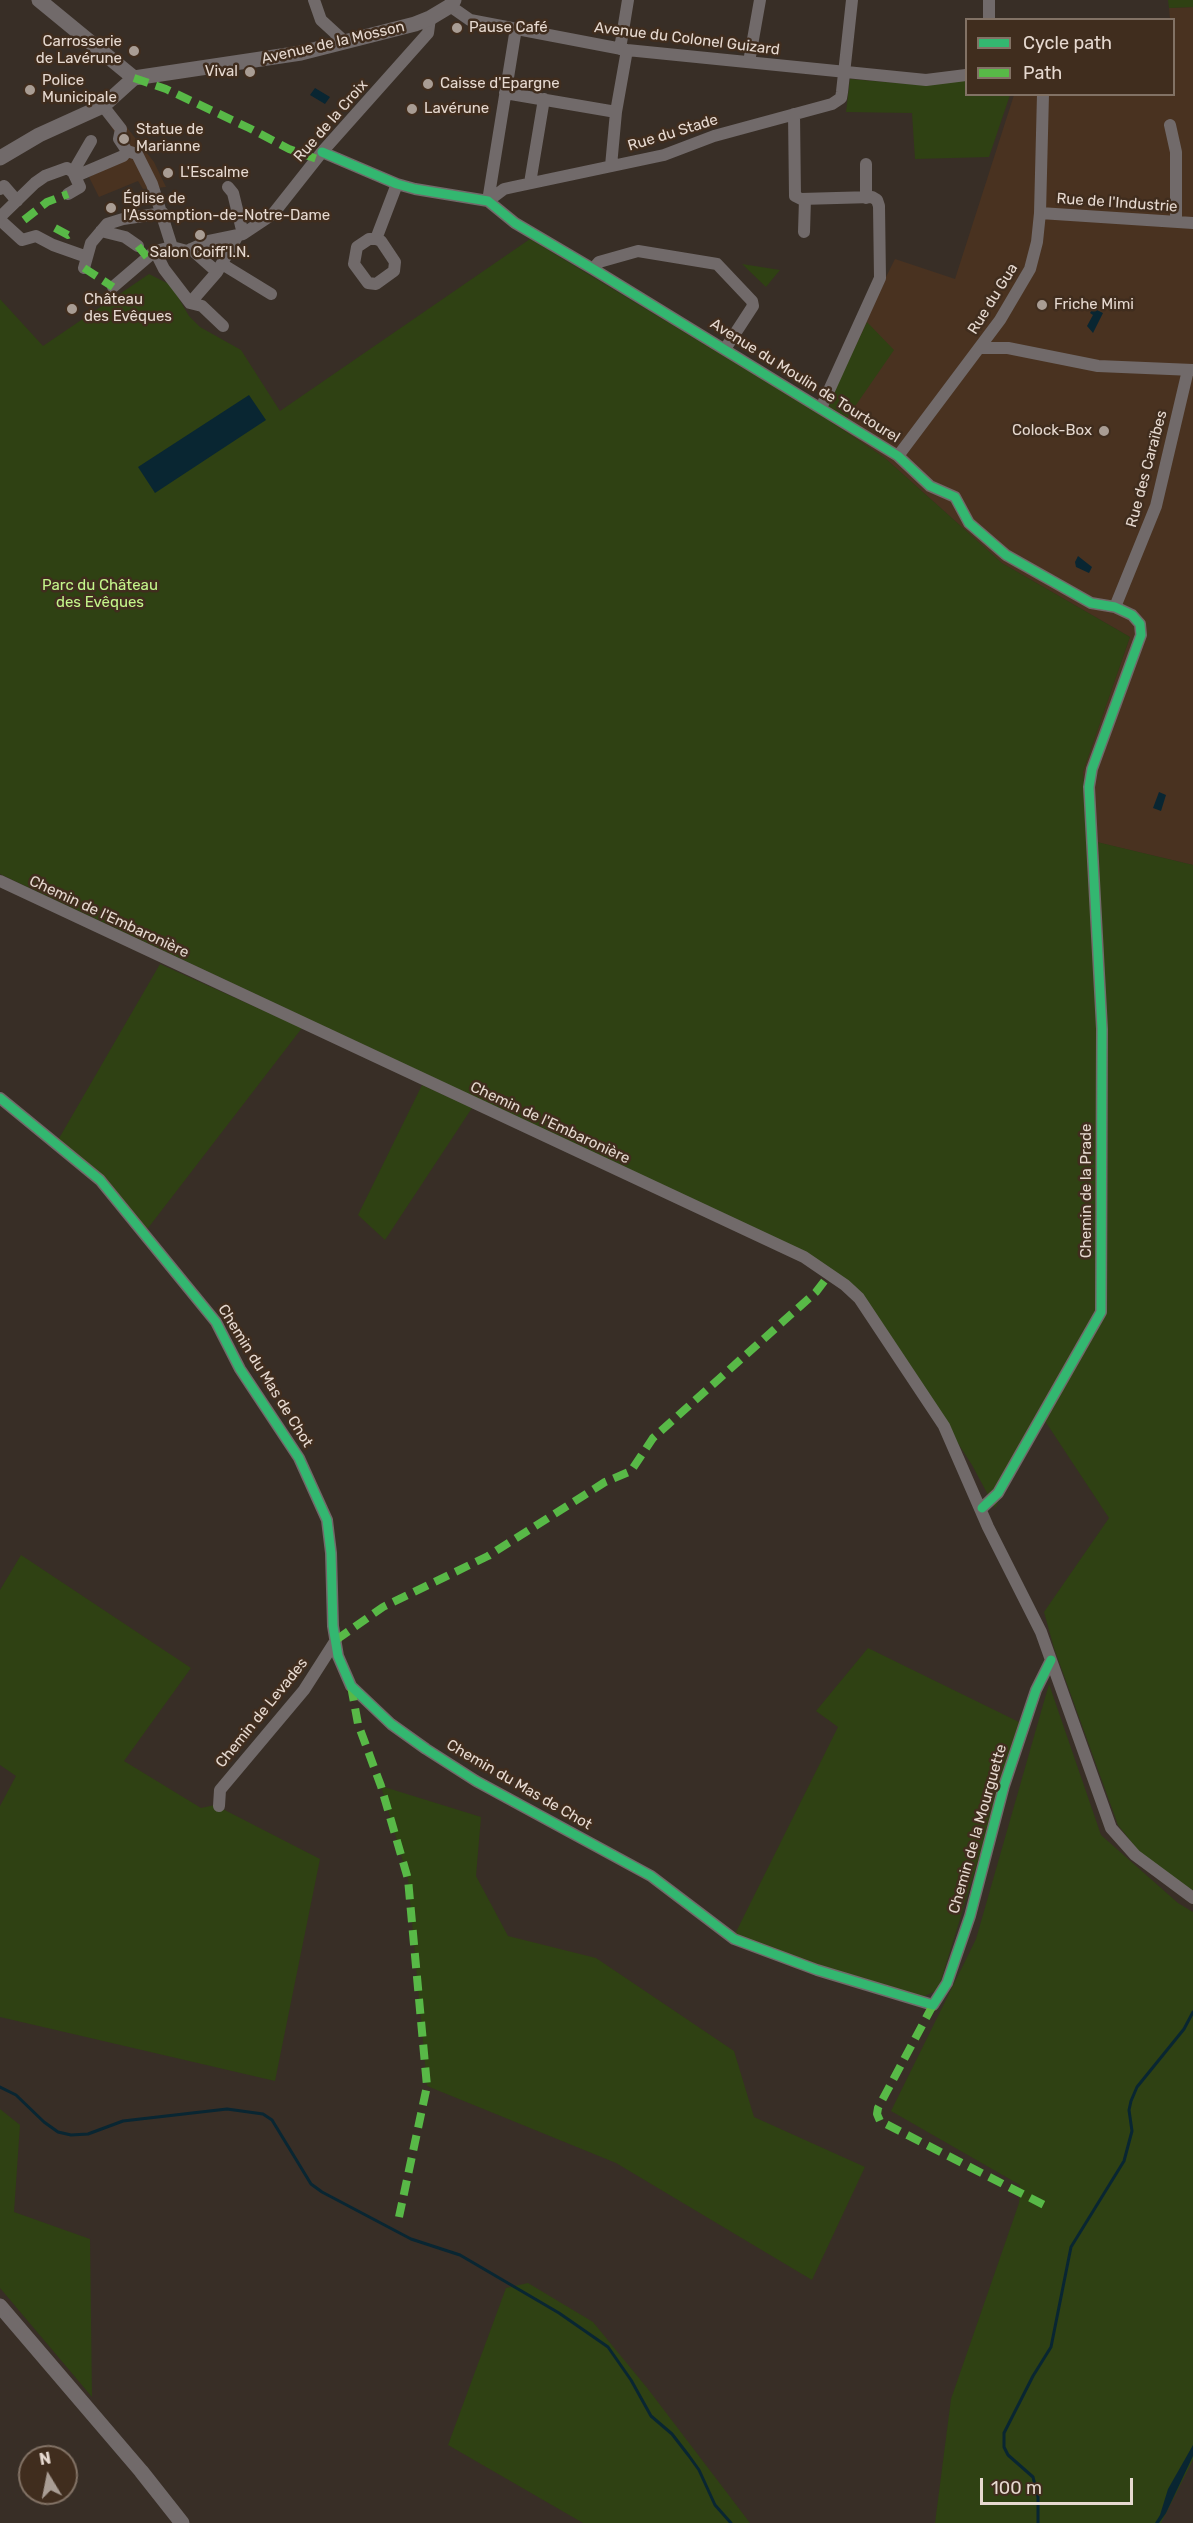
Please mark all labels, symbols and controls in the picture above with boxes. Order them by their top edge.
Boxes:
street label: Avenue de la Mosson [260,18,406,68]
legend [965,18,1175,96]
place label: Pause Café [469,19,548,37]
street label: Avenue du Colonel Guizard [593,19,781,59]
marker: Pause Café [450,21,464,35]
text: Cycle path [1023,32,1112,54]
place label: Carrosserie de Lavérune [36,33,122,68]
marker: Carrosserie de Lavérune [127,44,141,58]
text: Path [1023,62,1062,84]
place label: Vival [205,63,238,81]
marker: Vival [243,65,257,79]
place label: Police Municipale [42,72,117,107]
place label: Caisse d'Epargne [440,75,560,93]
street label: Rue de la Croix [290,76,372,166]
marker: Caisse d'Epargne [421,77,435,91]
marker: Police Municipale [23,83,37,97]
place label: Lavérune [424,100,489,118]
marker: Lavérune [405,102,419,116]
street label: Rue du Stade [626,111,720,155]
place label: Statue de Marianne [136,121,204,156]
marker: Statue de Marianne [117,132,131,146]
place label: L'Escalme [180,164,249,182]
marker: L'Escalme [161,166,175,180]
place label: Église de l'Assomption-de-Notre-Dame [123,190,330,225]
street label: Rue de l'Industrie [1056,190,1178,216]
marker: Église de l'Assomption-de-Notre-Dame [104,201,118,215]
marker: Salon Coiff'I.N. [193,228,207,242]
place label: Salon Coiff'I.N. [150,244,250,262]
street label: Rue du Gua [964,260,1022,338]
place label: Château des Evêques [84,291,172,326]
place label: Friche Mimi [1054,296,1134,314]
marker: Friche Mimi [1035,298,1049,312]
marker: Château des Evêques [65,302,79,316]
street label: Avenue du Moulin de Tourtourel [707,315,903,447]
street label: Rue des Caraïbes [1123,409,1171,529]
place label: Colock-Box [1012,422,1092,440]
marker: Colock-Box [1097,424,1111,438]
park label: Parc du Château des Evêques [42,577,158,612]
street label: Chemin de l'Embaronière [26,872,192,962]
street label: Chemin de l'Embaronière [467,1078,633,1168]
street label: Chemin de la Prade [1078,1124,1096,1258]
street label: Chemin du Mas de Chot [214,1301,316,1451]
street label: Chemin de Levades [212,1655,312,1771]
street label: Chemin du Mas de Chot [443,1736,595,1834]
street label: Chemin de la Mourguette [945,1742,1011,1916]
north arrow [18,2445,78,2505]
text: N [38,2448,52,2469]
scale bar [983,2466,1136,2504]
text: 100 m [991,2477,1042,2499]

